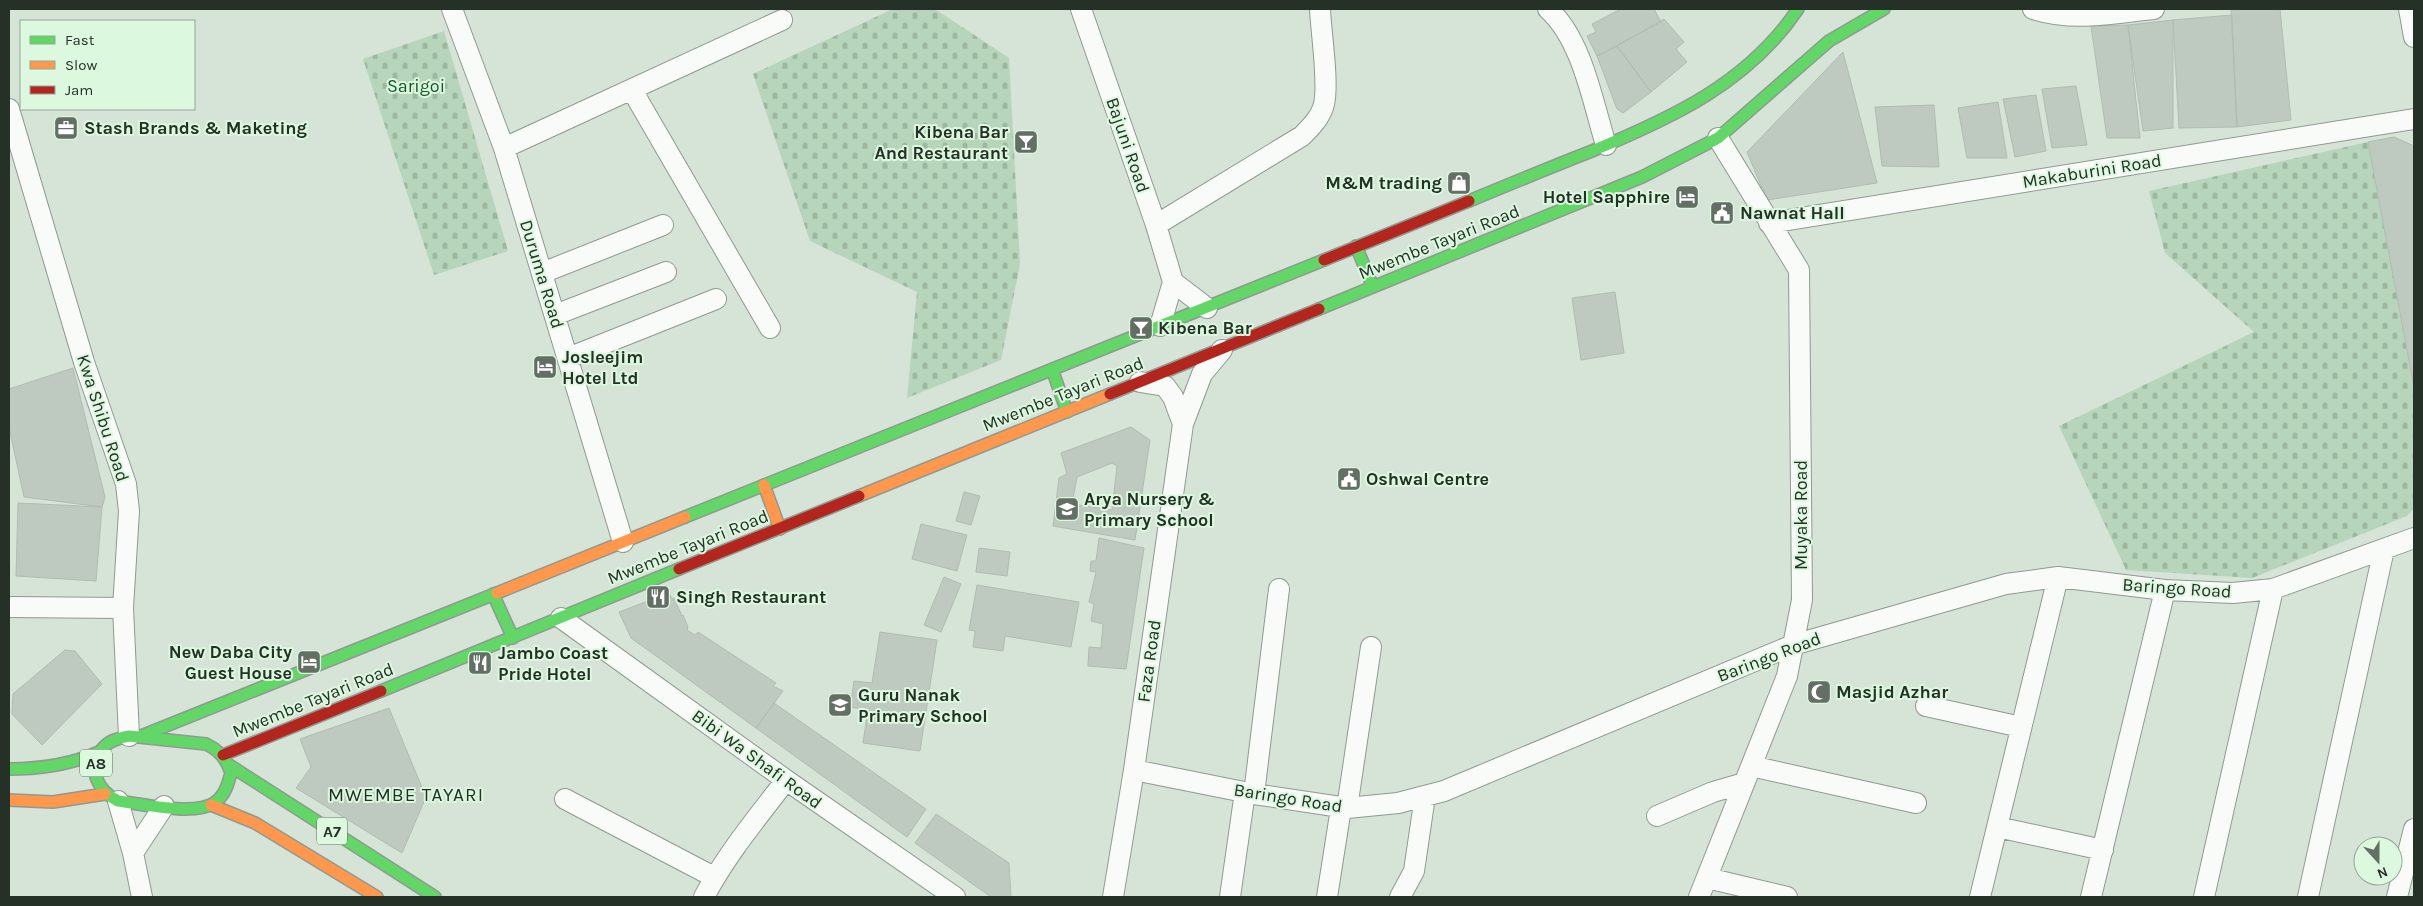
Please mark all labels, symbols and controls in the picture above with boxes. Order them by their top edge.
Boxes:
legend [20,20,195,110]
text: Fast [65,31,95,49]
text: Slow [65,56,97,74]
park label: Sarigoi [387,75,445,97]
text: Jam [65,81,93,99]
street label: Bajuni Road [1101,94,1155,196]
office icon: Stash Brands & Maketing [53,115,79,141]
place label: Stash Brands & Maketing [84,117,308,139]
place label: Kibena Bar And Restaurant [874,121,1008,164]
bar icon: Kibena Bar And Restaurant [1013,129,1039,155]
street label: Makaburini Road [2021,149,2163,193]
shop icon: M&M trading [1446,170,1472,196]
place label: M&M trading [1325,172,1443,194]
hotel icon: Hotel Sapphire [1674,184,1700,210]
place label: Hotel Sapphire [1543,186,1670,208]
street label: Mwembe Tayari Road [1355,200,1523,284]
public building icon: Nawnat Hall [1709,200,1735,226]
place label: Nawnat Hall [1740,202,1845,224]
street label: Duruma Road [515,217,569,331]
bar icon: Kibena Bar [1128,315,1154,341]
place label: Kibena Bar [1158,317,1252,339]
place label: Josleejim Hotel Ltd [562,346,643,389]
street label: Kwa Shibu Road [72,352,134,484]
street label: Mwembe Tayari Road [979,352,1147,436]
hotel icon: Josleejim Hotel Ltd [532,354,558,380]
street label: Muyaka Road [1790,460,1812,570]
public building icon: Oshwal Centre [1336,466,1362,492]
place label: Oshwal Centre [1366,468,1489,490]
place label: Arya Nursery & Primary School [1084,488,1215,531]
school or university icon: Arya Nursery & Primary School [1054,496,1080,522]
street label: Mwembe Tayari Road [604,505,772,589]
street label: Baringo Road [2122,573,2232,603]
restaurant icon: Singh Restaurant [645,584,671,610]
place label: Singh Restaurant [676,586,826,608]
street label: Faza Road [1132,618,1166,704]
street label: Baringo Road [1714,627,1824,687]
place label: New Daba City Guest House [169,641,292,684]
place label: Jambo Coast Pride Hotel [498,642,608,685]
hotel icon: New Daba City Guest House [296,649,322,675]
restaurant icon: Jambo Coast Pride Hotel [467,650,493,676]
street label: Mwembe Tayari Road [229,658,397,742]
mosque icon: Masjid Azhar [1806,679,1832,705]
place label: Masjid Azhar [1836,681,1948,703]
place label: Guru Nanak Primary School [858,684,988,727]
school or university icon: Guru Nanak Primary School [827,692,853,718]
street label: Bibi Wa Shafi Road [688,704,826,814]
road number: A8 [80,750,112,776]
street label: Baringo Road [1232,779,1344,817]
district label: MWEMBE TAYARI [328,784,484,806]
road number: A7 [317,818,347,844]
north arrow [2353,836,2403,886]
text: N [2375,863,2390,882]

